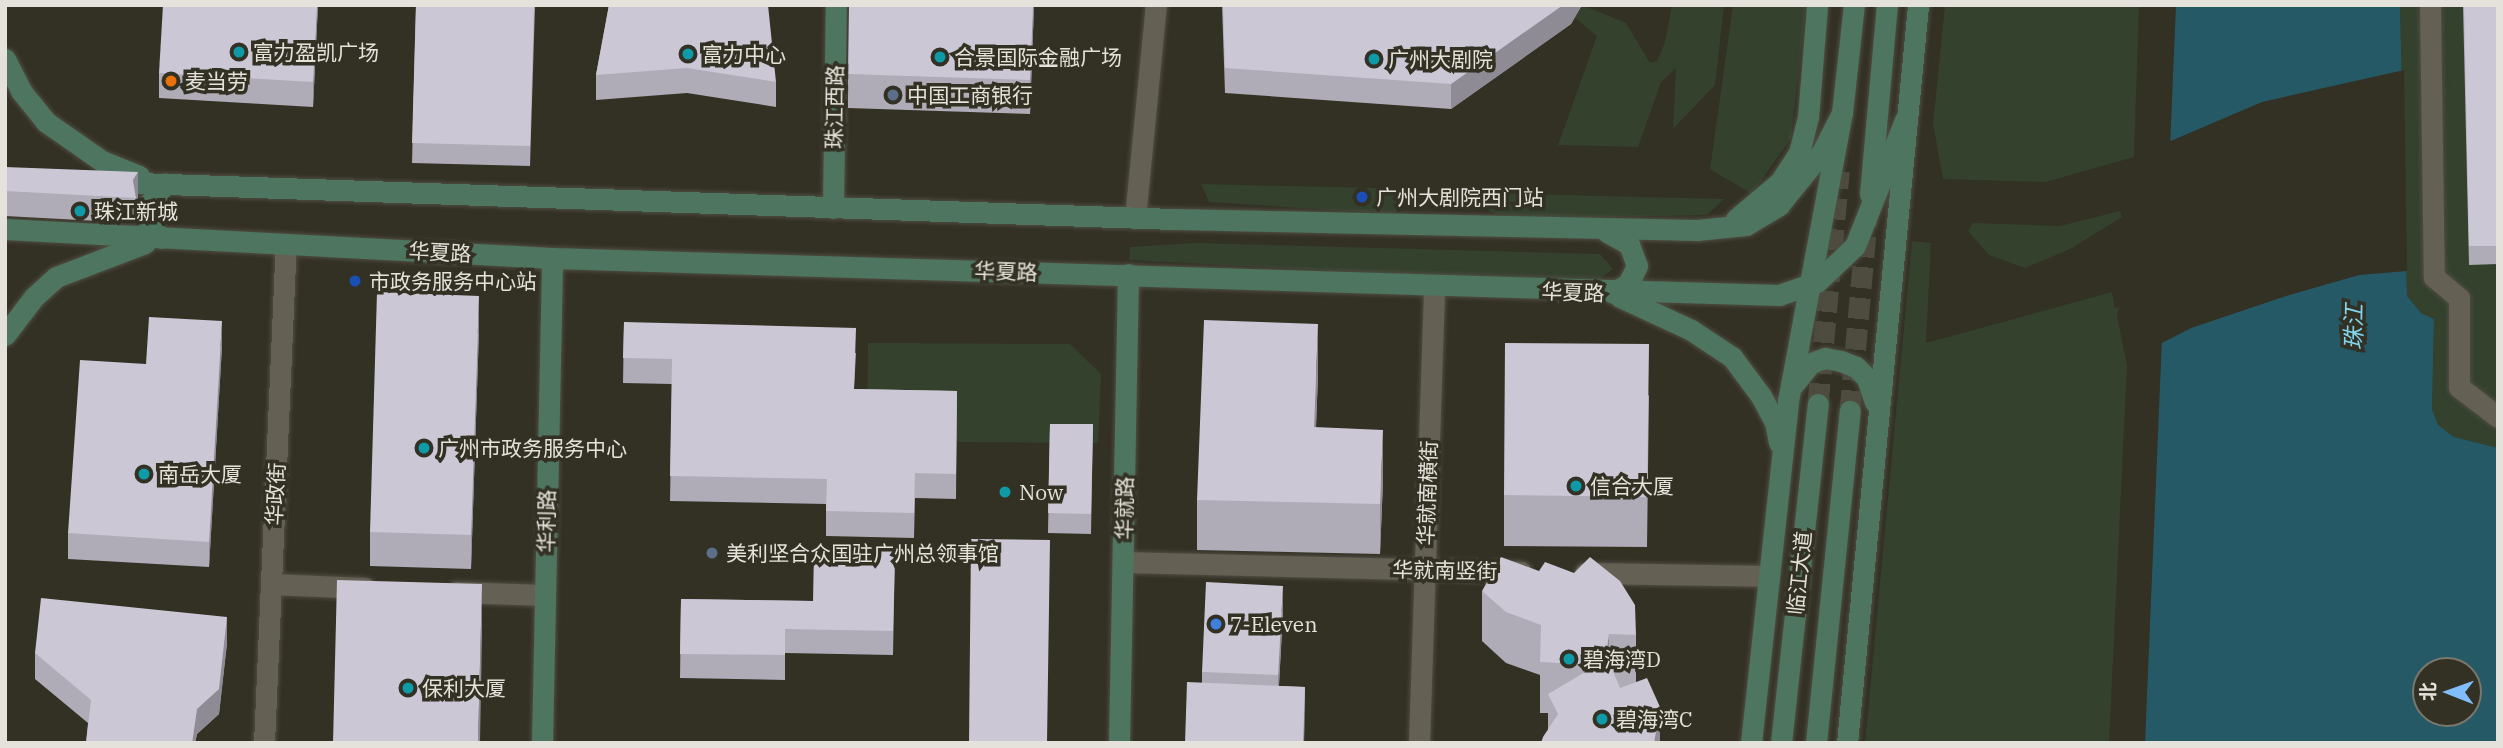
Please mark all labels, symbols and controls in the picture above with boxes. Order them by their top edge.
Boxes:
place label: 富力盈凯广场 [253,39,379,65]
place label: 富力中心 [702,41,786,67]
marker: 富力盈凯广场 [231,44,247,60]
place label: 合景国际金融广场 [954,44,1122,70]
marker: 富力中心 [680,46,696,62]
place label: 广州大剧院 [1388,46,1493,72]
marker: 合景国际金融广场 [932,49,948,65]
marker: 广州大剧院 [1366,51,1382,67]
street label: 珠江西路 [821,65,847,149]
place label: 麦当劳 [185,68,248,94]
marker: 麦当劳 [163,73,179,89]
place label: 中国工商银行 [907,82,1033,108]
marker: 中国工商银行 [885,87,901,103]
place label: 广州大剧院西门站 [1376,184,1544,210]
marker: 广州大剧院西门站 [1354,189,1370,205]
place label: 珠江新城 [94,198,178,224]
marker: 珠江新城 [72,203,88,219]
street label: 华夏路 [408,238,472,266]
street label: 华夏路 [974,257,1038,285]
place label: 市政务服务中心站 [369,268,537,294]
marker: 市政务服务中心站 [347,273,363,289]
street label: 华夏路 [1541,278,1605,306]
water label: 珠江 [2339,304,2367,350]
place label: 广州市政务服务中心 [438,435,627,461]
marker: 广州市政务服务中心 [416,440,432,456]
street label: 华就南横街 [1413,440,1441,546]
place label: 南岳大厦 [158,461,242,487]
street label: 华政街 [261,462,289,526]
marker: 南岳大厦 [136,466,152,482]
place label: 信合大厦 [1590,473,1674,499]
street label: 华就路 [1111,476,1137,540]
marker: 信合大厦 [1568,478,1584,494]
place label: Now [1019,479,1063,505]
marker: Now [997,484,1013,500]
street label: 华利路 [533,489,559,553]
street label: 临江大道 [1782,530,1816,616]
place label: 美利坚合众国驻广州总领事馆 [726,540,999,566]
marker: 美利坚合众国驻广州总领事馆 [704,545,720,561]
street label: 华就南竖街 [1392,556,1498,584]
place label: 7-Eleven [1230,611,1318,637]
marker: 7-Eleven [1208,616,1224,632]
place label: 碧海湾D [1583,646,1661,672]
marker: 碧海湾D [1561,651,1577,667]
north arrow [2412,657,2482,727]
place label: 保利大厦 [422,675,506,701]
marker: 保利大厦 [400,680,416,696]
text: 北 [2416,682,2440,701]
place label: 碧海湾C [1616,706,1693,732]
marker: 碧海湾C [1594,711,1610,727]

